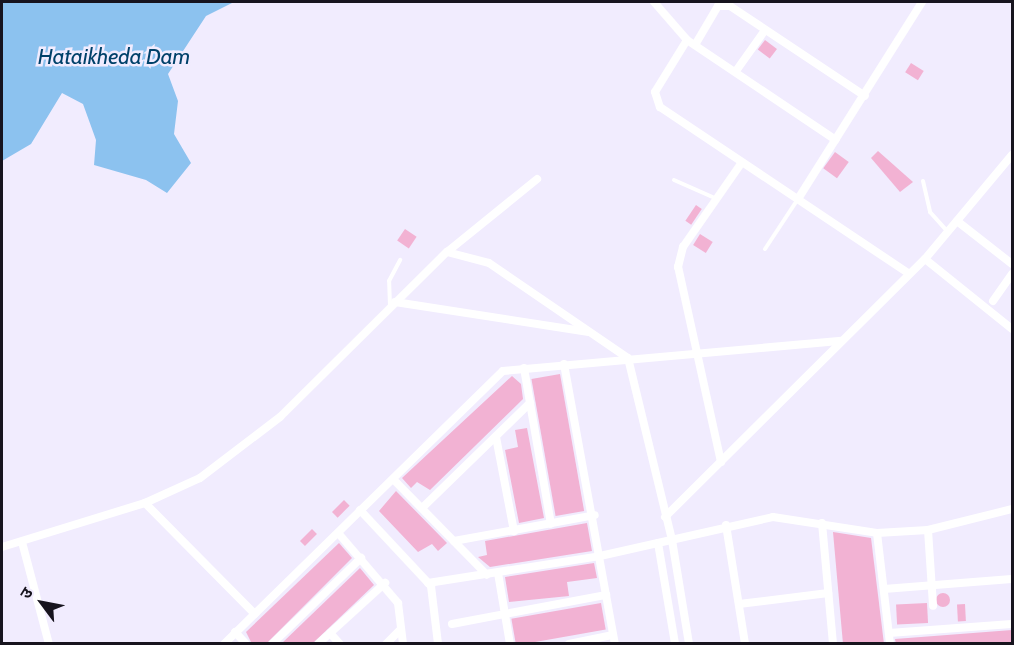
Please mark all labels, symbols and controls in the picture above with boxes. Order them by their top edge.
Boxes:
water label: Hataikheda Dam [38,44,190,70]
north arrow [12,573,72,633]
text: उ [16,584,37,602]

